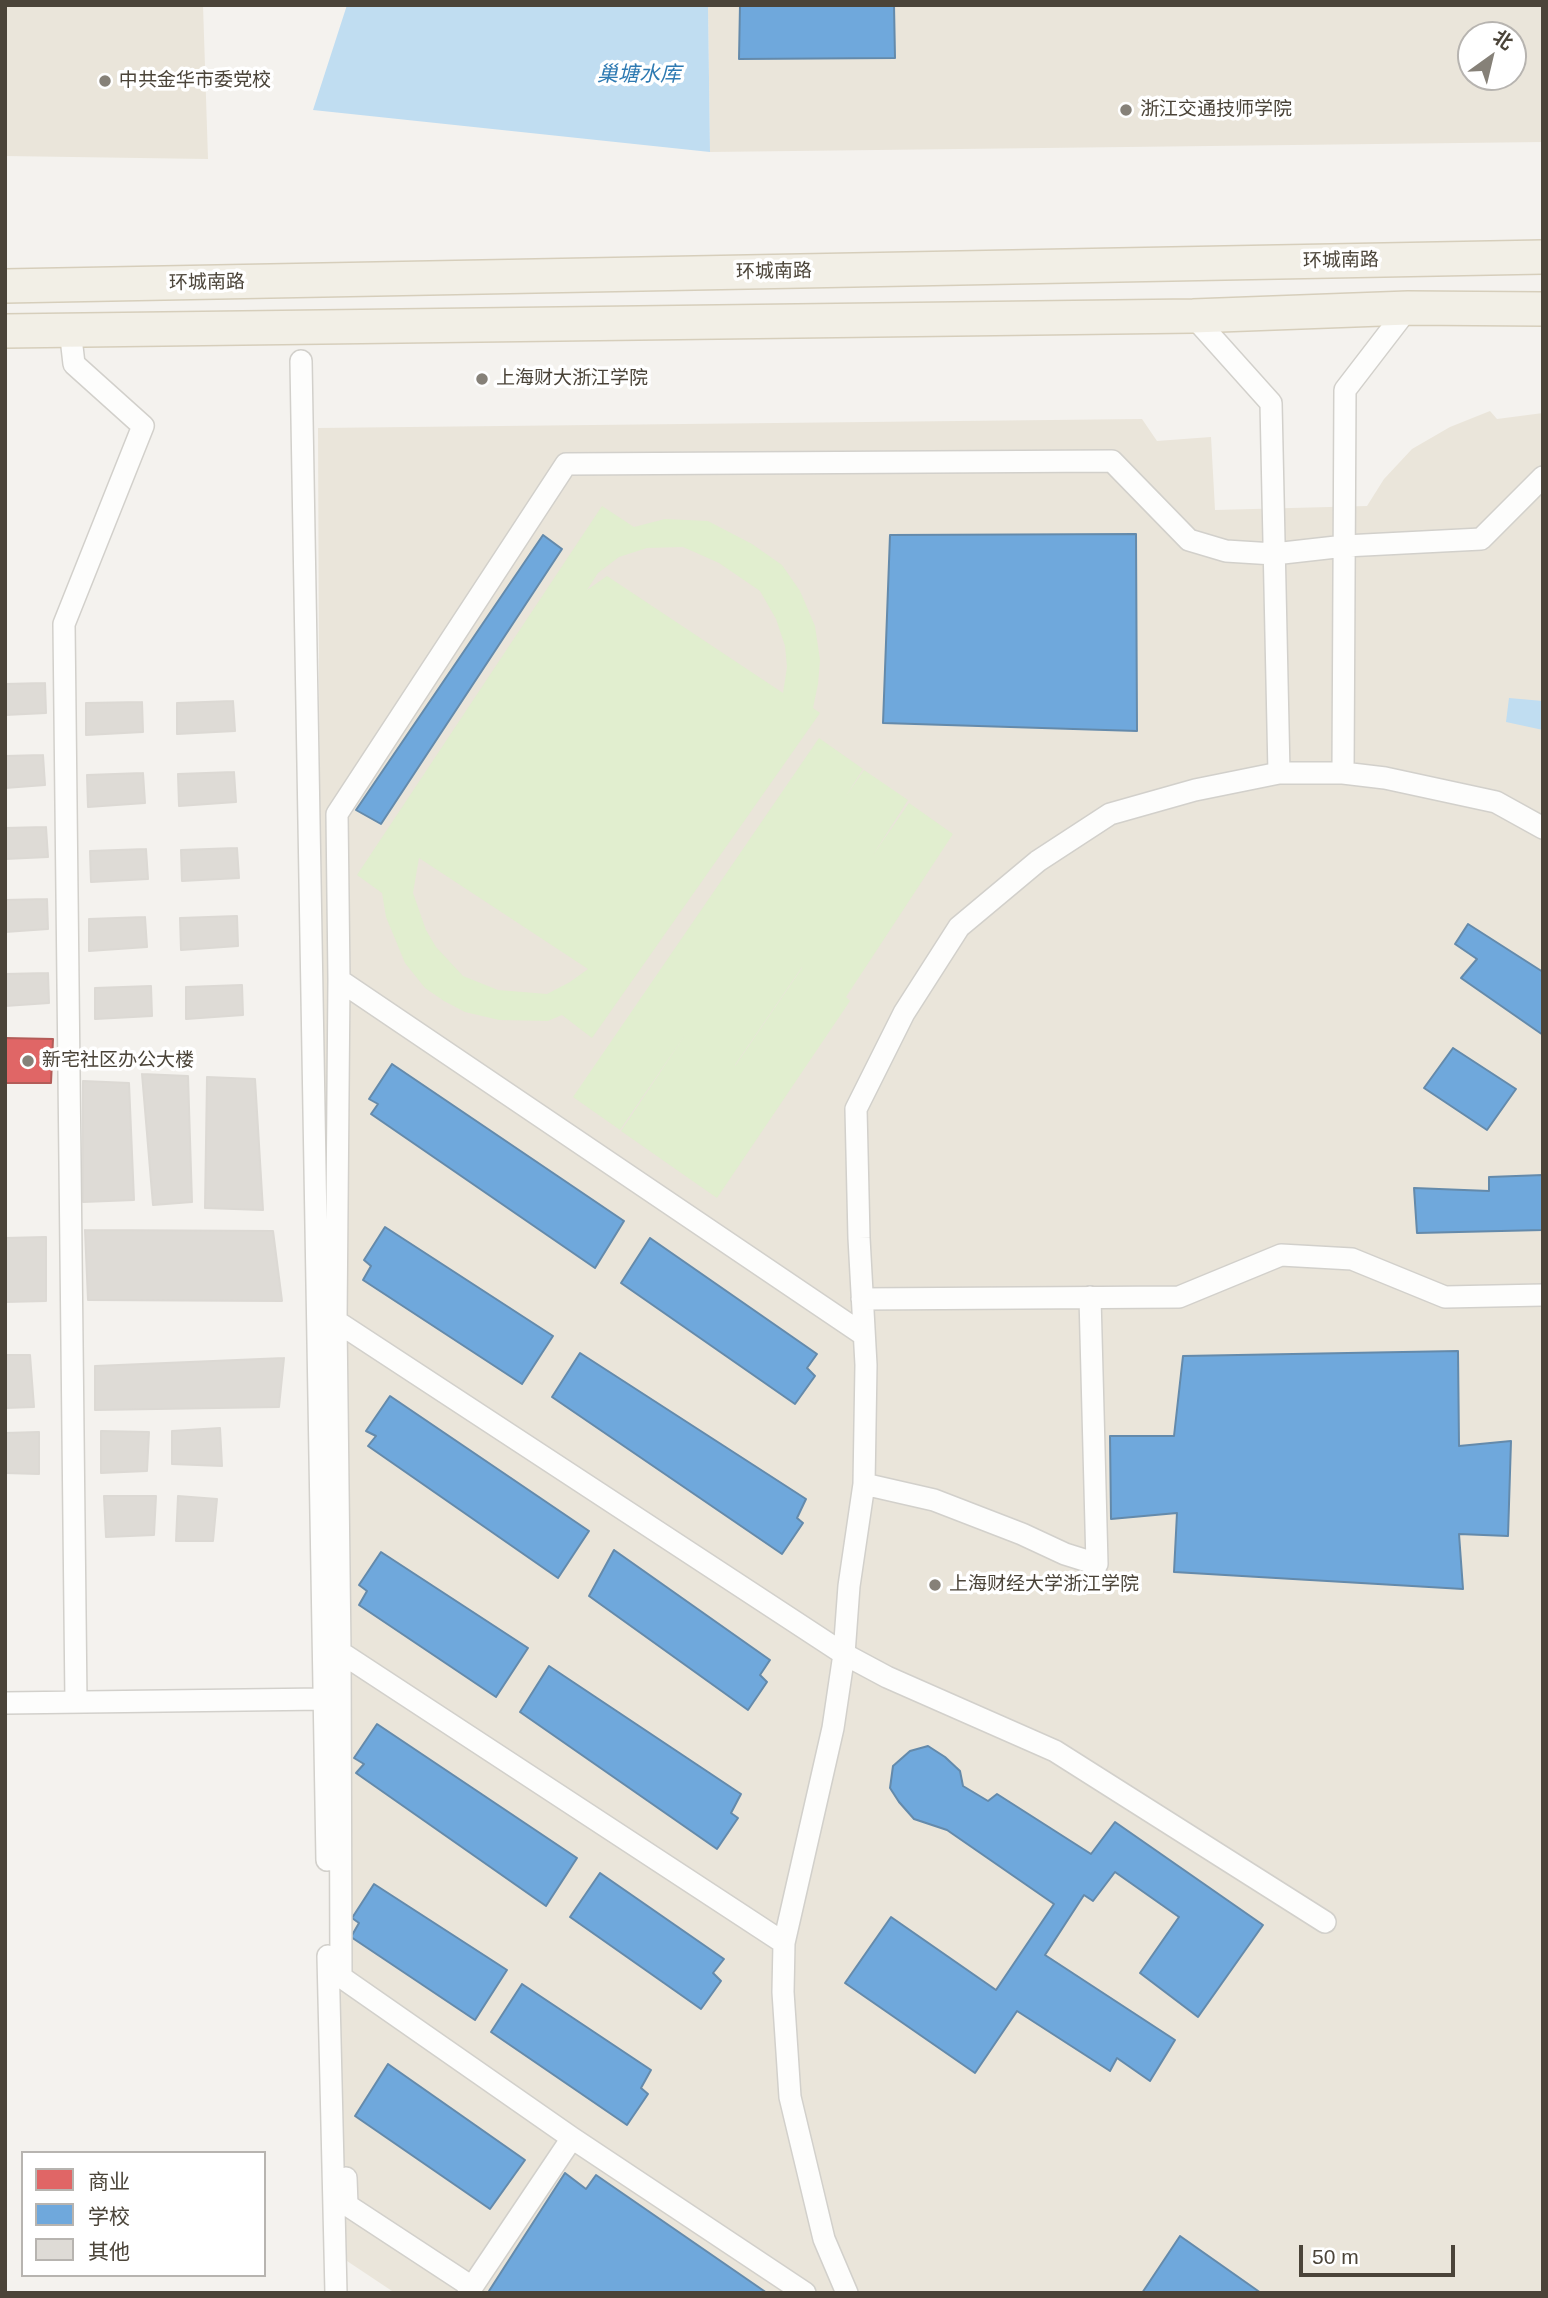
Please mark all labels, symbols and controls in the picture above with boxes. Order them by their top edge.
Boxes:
north arrow [1457,21,1527,91]
text: 北 [1489,26,1517,54]
water label: 巢塘水库 [597,62,681,88]
place label: 中共金华市委党校 [119,70,271,92]
marker: 中共金华市委党校 [97,73,113,89]
place label: 浙江交通技师学院 [1140,99,1292,121]
marker: 浙江交通技师学院 [1118,102,1134,118]
street label: 环城南路 [1303,249,1379,273]
street label: 环城南路 [736,260,812,284]
street label: 环城南路 [169,271,245,295]
place label: 上海财大浙江学院 [496,368,648,390]
marker: 上海财大浙江学院 [474,371,490,387]
place label: 新宅社区办公大楼 [42,1050,194,1072]
marker: 新宅社区办公大楼 [20,1053,36,1069]
place label: 上海财经大学浙江学院 [949,1574,1139,1596]
marker: 上海财经大学浙江学院 [927,1577,943,1593]
legend [21,2151,266,2277]
text: 商业 [88,2170,130,2193]
text: 学校 [88,2205,130,2228]
scale bar [1303,2232,1459,2276]
text: 其他 [88,2240,130,2263]
text: 50 m [1312,2245,1359,2268]

